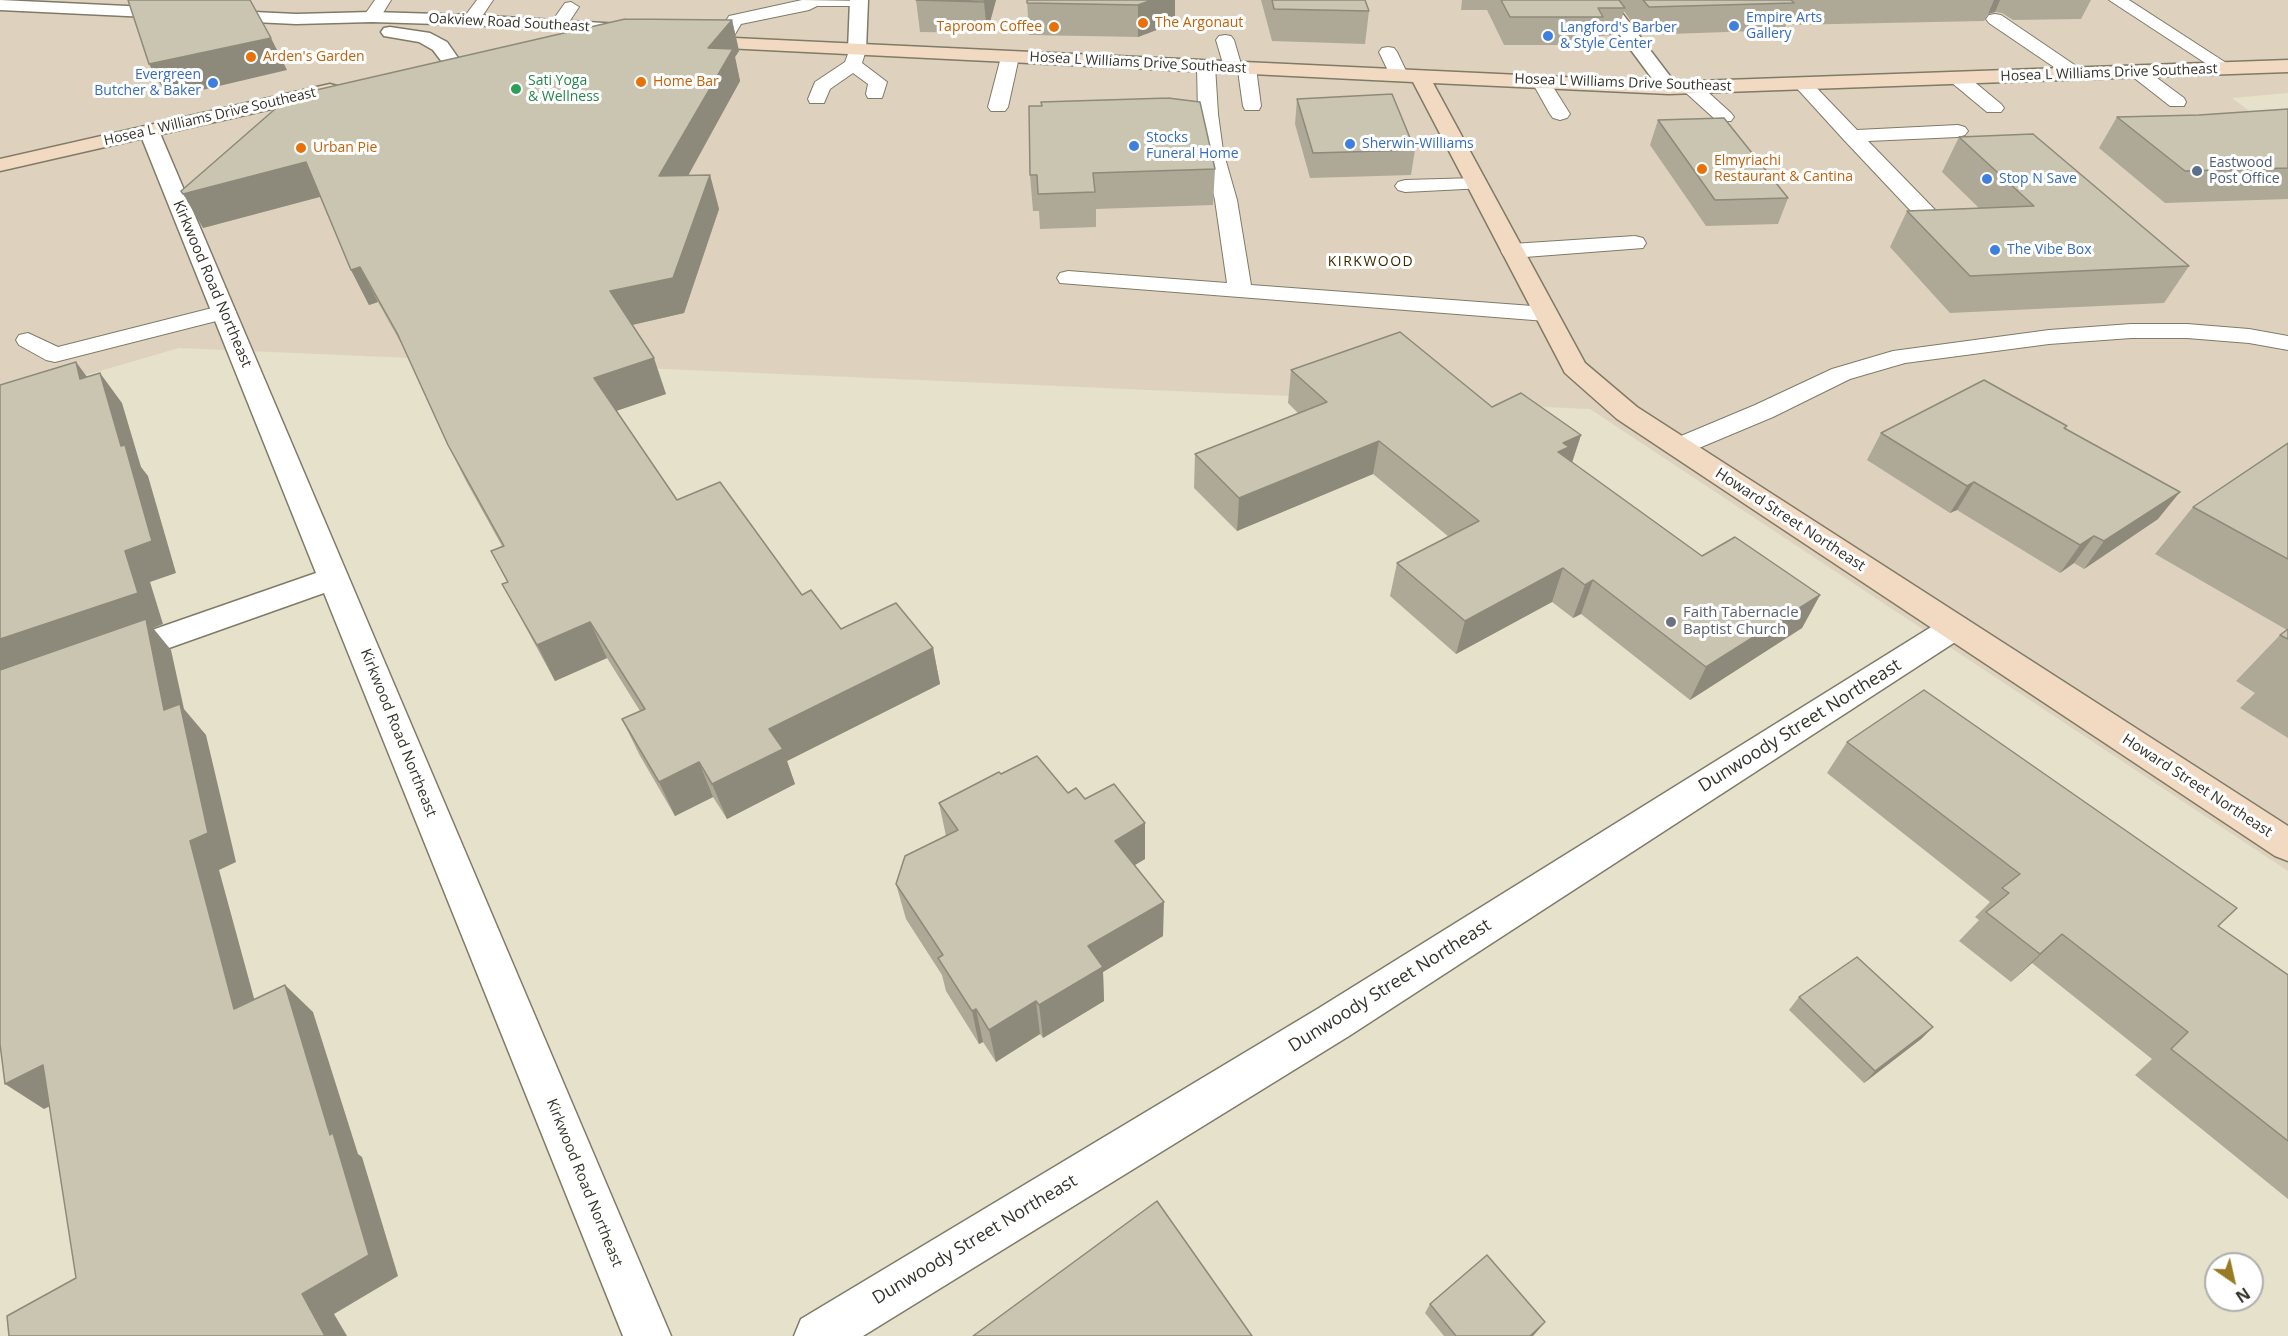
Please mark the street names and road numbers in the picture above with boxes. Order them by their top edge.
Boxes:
street label: Oakview Road Southeast [428,10,590,36]
street label: Hosea L Williams Drive Southeast [1029,49,1247,77]
street label: Hosea L Williams Drive Southeast [2000,61,2218,85]
street label: Hosea L Williams Drive Southeast [1514,71,1732,95]
street label: Hosea L Williams Drive Southeast [102,84,318,150]
street label: Kirkwood Road Northeast [169,198,255,370]
street label: Howard Street Northeast [1712,465,1868,575]
street label: Kirkwood Road Northeast [356,646,440,820]
street label: Dunwoody Street Northeast [1695,655,1905,797]
street label: Howard Street Northeast [2119,731,2275,841]
street label: Dunwoody Street Northeast [1285,915,1495,1057]
street label: Kirkwood Road Northeast [542,1096,626,1270]
street label: Dunwoody Street Northeast [869,1170,1081,1310]

